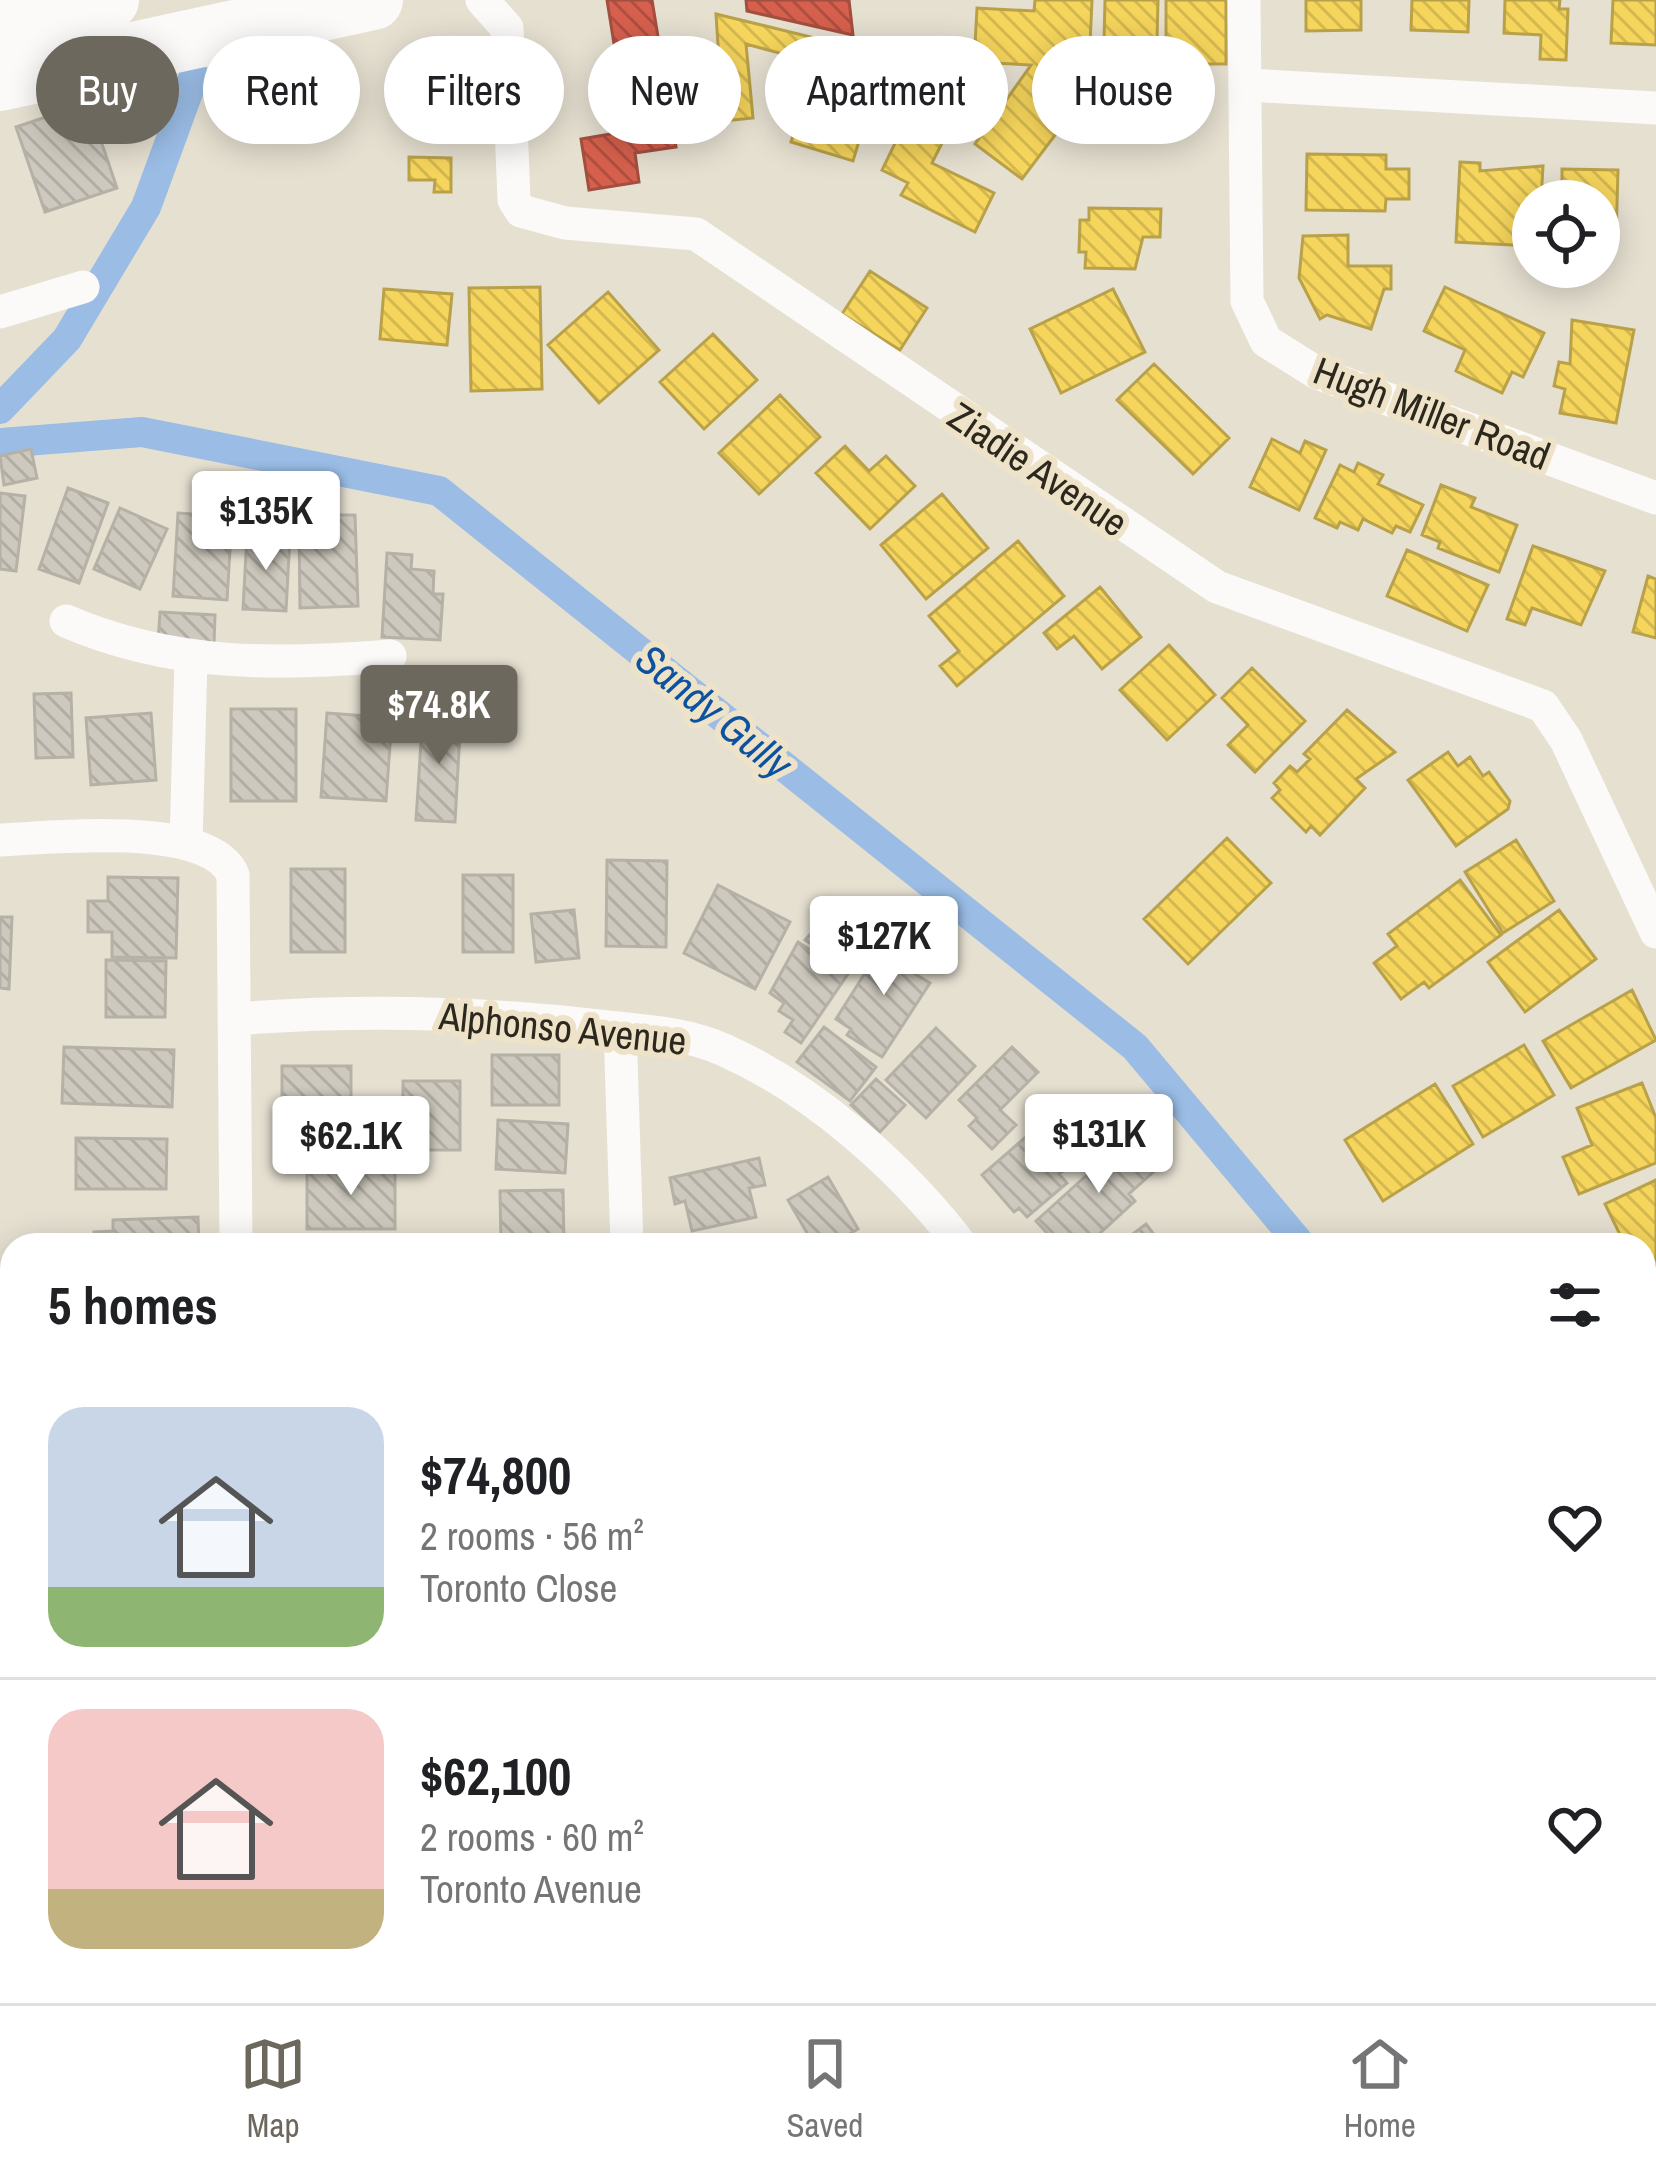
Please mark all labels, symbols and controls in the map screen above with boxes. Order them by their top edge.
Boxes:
chip: Buy [36,36,179,144]
chip: Rent [203,36,360,144]
chip: Filters [384,36,564,144]
chip: New [588,36,741,144]
chip: Apartment [765,36,1008,144]
chip: House [1032,36,1215,144]
map controls [1512,180,1620,288]
button: locate [1512,180,1620,288]
street label: Hugh Miller Road [1307,344,1557,482]
street label: Ziadie Avenue [938,390,1138,548]
pin: $135K [182,471,350,573]
text: $135K [219,484,313,536]
water label: Sandy Gully [624,631,805,792]
pin: $74.8K [341,665,537,767]
text: $74.8K [387,678,491,730]
pin: $127K [800,896,968,998]
text: $127K [837,909,931,961]
street label: Alphonso Avenue [436,989,689,1067]
pin: $131K [1015,1094,1183,1196]
pin: $62.1K [253,1096,449,1198]
text: $131K [1052,1107,1146,1159]
text: $62.1K [299,1109,403,1161]
text: 5 homes [48,1271,218,1340]
icon: filters [1542,1272,1608,1338]
text: $74,800 [420,1441,571,1510]
icon: home [144,1455,288,1599]
icon: heart [1542,1494,1608,1560]
text: 2 rooms · 56 m² [420,1510,644,1562]
text: Toronto Close [420,1562,617,1614]
text: $62,100 [420,1742,571,1811]
icon: home [144,1757,288,1901]
icon: heart [1542,1796,1608,1862]
text: 2 rooms · 60 m² [420,1811,644,1863]
text: Toronto Avenue [420,1863,642,1915]
tab: Map [240,2031,306,2147]
tab: Saved [787,2031,863,2147]
tab: Home [1344,2031,1416,2147]

